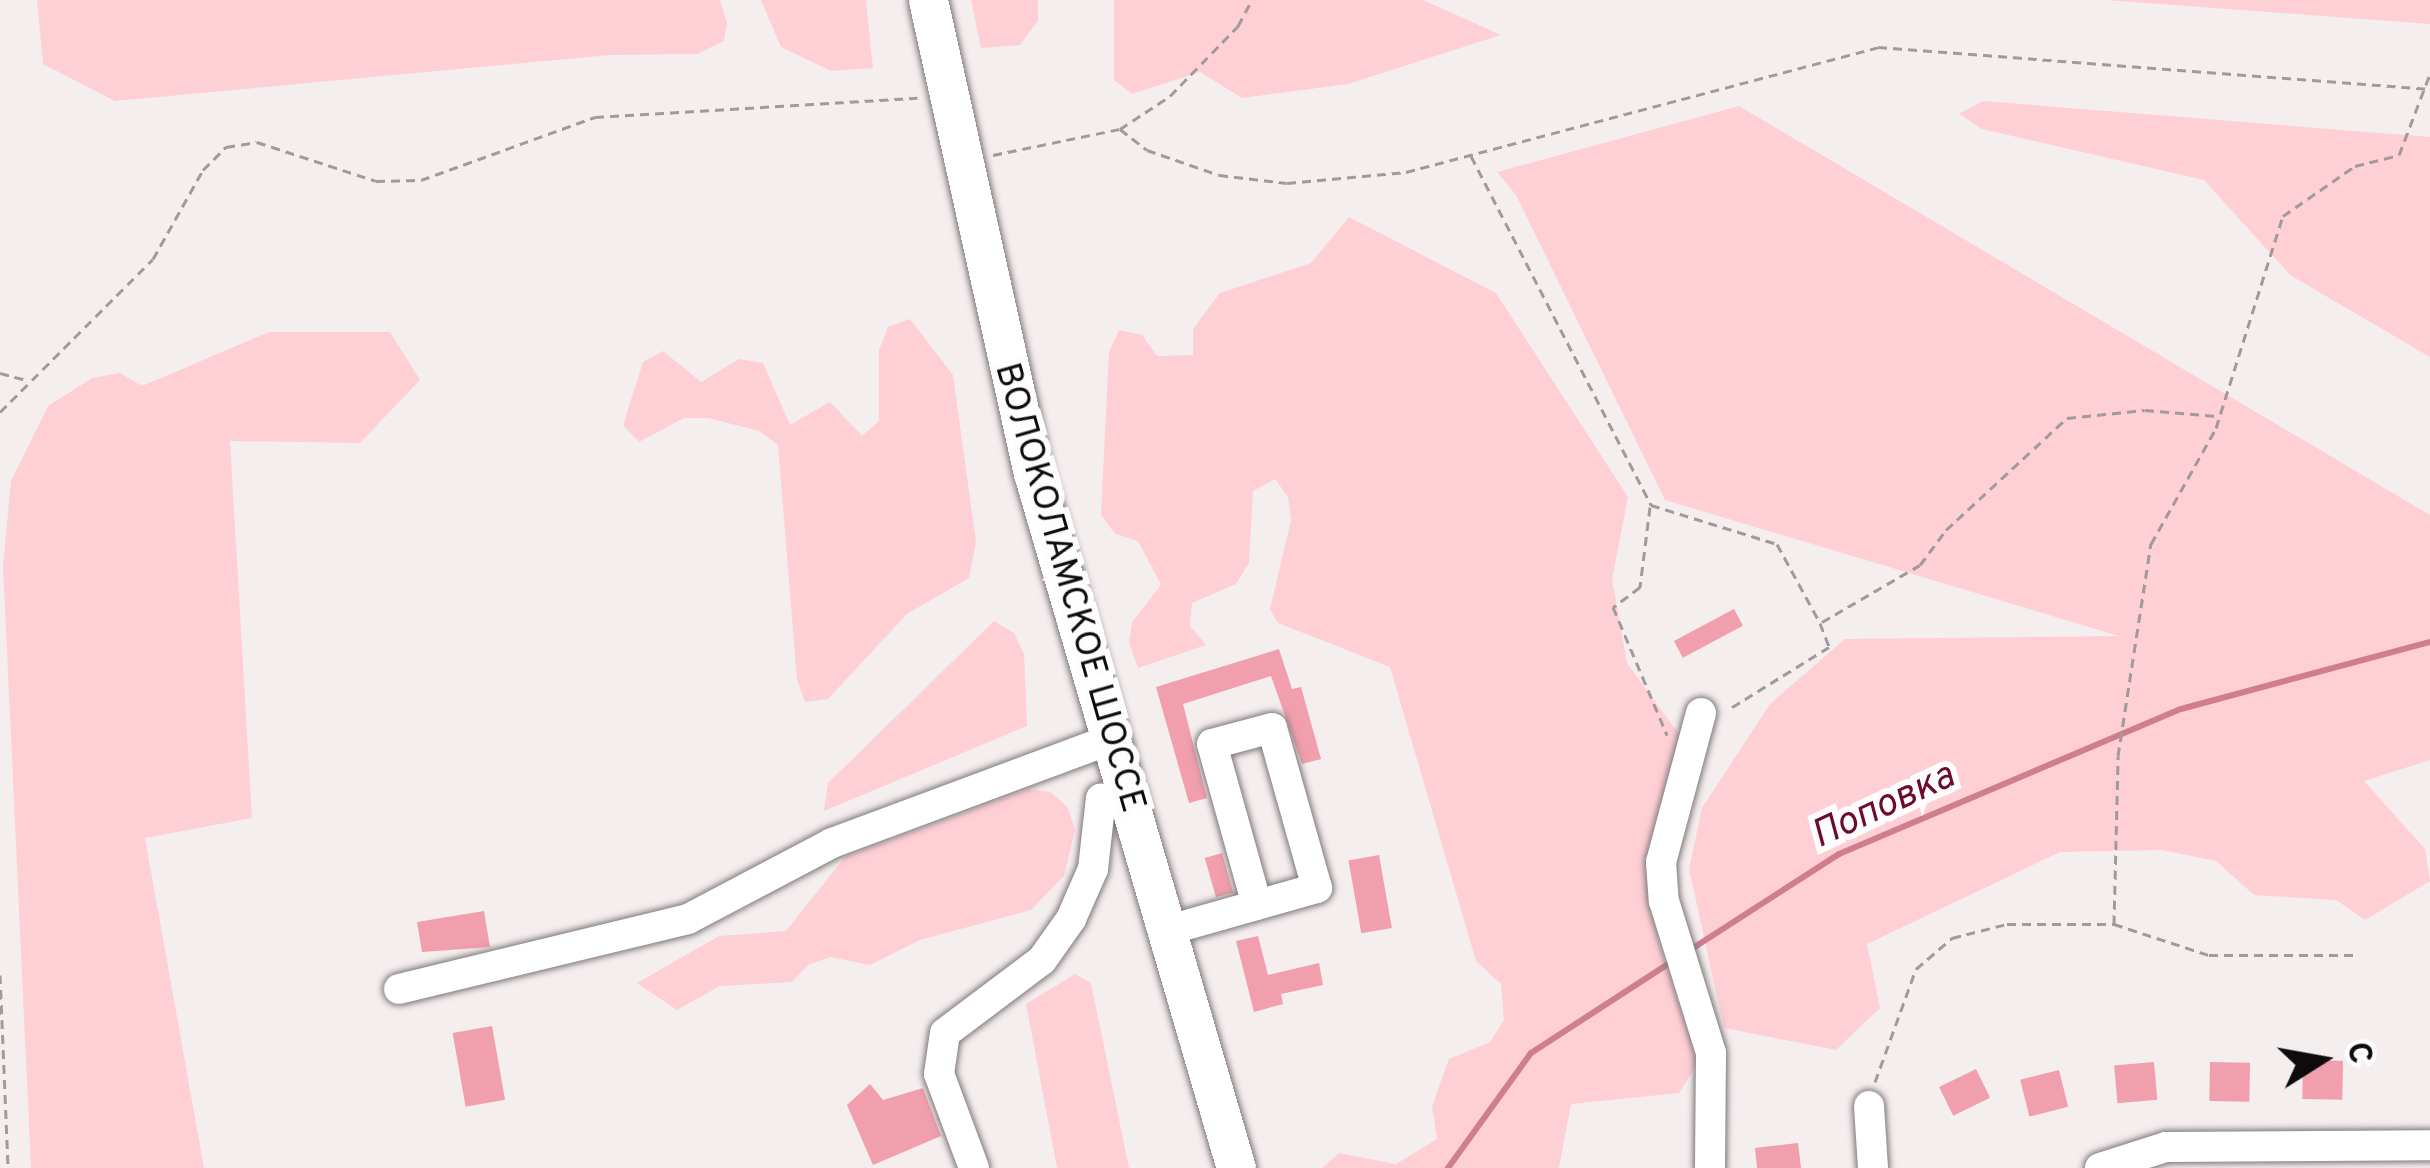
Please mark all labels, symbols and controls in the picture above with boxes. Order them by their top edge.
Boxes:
street label: ВОЛОКОЛАМСКОЕ ШОССЕ [983,358,1153,818]
water label: Поповка [1805,755,1963,861]
north arrow [2262,1000,2382,1120]
text: С [2335,1039,2380,1067]

